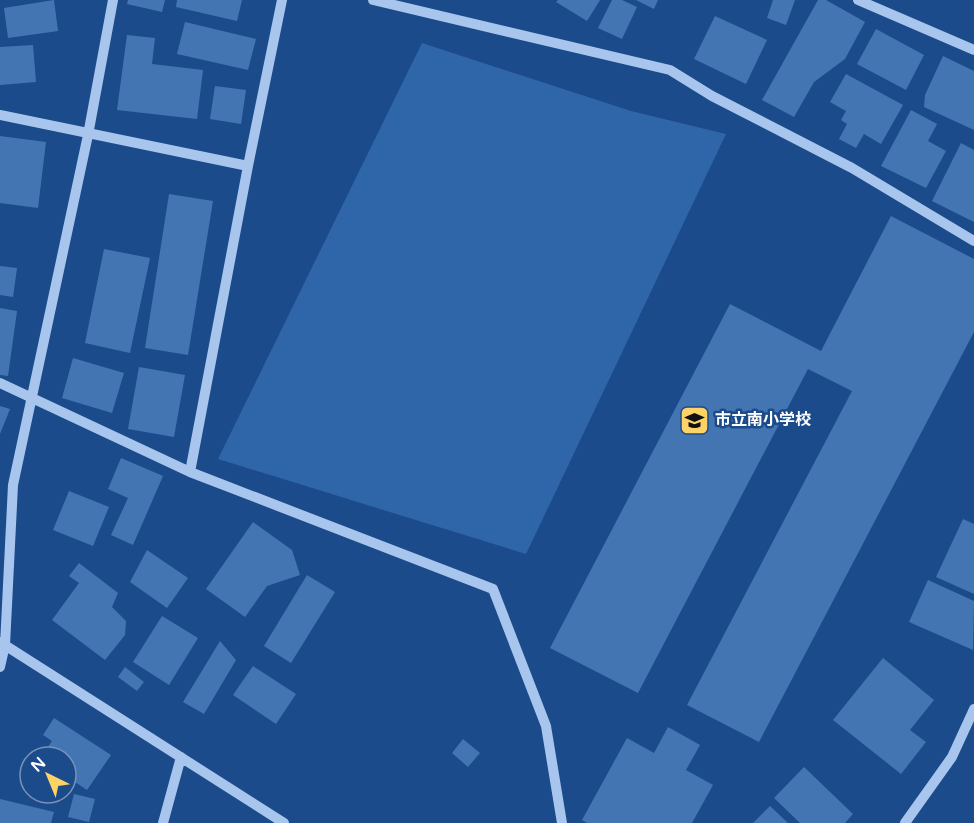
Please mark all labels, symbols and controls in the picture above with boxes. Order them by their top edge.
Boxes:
school or university icon: 市立南小学校 [678,404,710,436]
place label: 市立南小学校 [715,410,811,430]
north arrow [18,745,78,805]
text: N [27,753,50,776]

